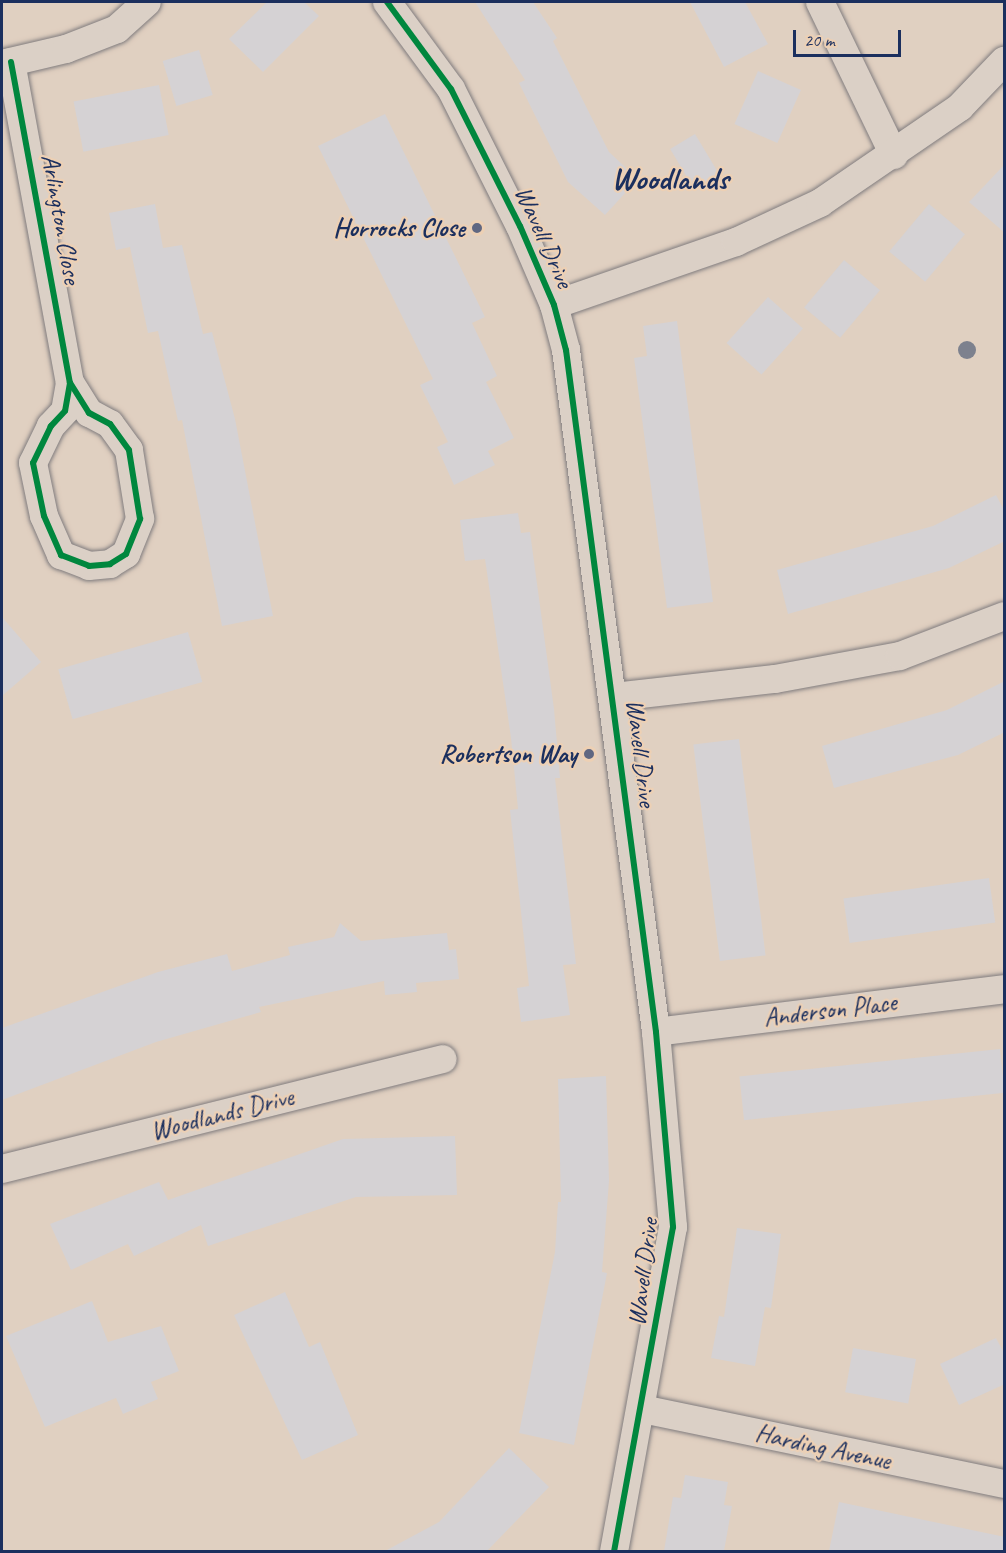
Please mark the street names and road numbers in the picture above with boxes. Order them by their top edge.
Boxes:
street label: Arlington Close [34,152,88,286]
street label: Wavell Drive [508,181,580,293]
street label: Wavell Drive [619,697,663,809]
street label: Anderson Place [761,986,899,1034]
street label: Woodlands Drive [147,1081,297,1147]
street label: Wavell Drive [621,1216,665,1328]
street label: Harding Avenue [753,1417,893,1477]

